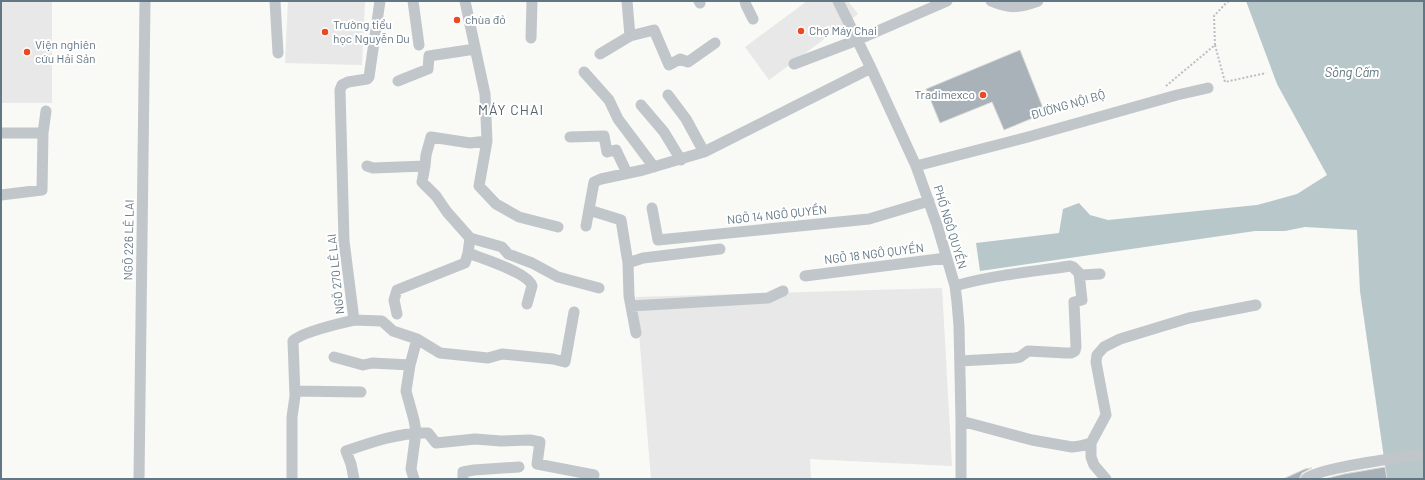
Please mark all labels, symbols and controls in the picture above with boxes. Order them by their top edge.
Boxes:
place label: chùa đỏ [465,12,506,26]
marker: chùa đỏ [452,15,462,25]
place label: Trường tiểu học Nguyễn Du [333,17,410,45]
place label: Chợ Máy Chai [809,23,877,37]
marker: Chợ Máy Chai [796,26,806,36]
marker: Trường tiểu học Nguyễn Du [320,27,330,37]
place label: Viện nghiên cứu Hải Sản [35,37,96,65]
marker: Viện nghiên cứu Hải Sản [22,47,32,57]
water label: Sông Cấm [1325,64,1379,80]
place label: Tradimexco [914,87,975,101]
street label: ĐƯỜNG NỘI BỘ [1029,87,1107,121]
marker: Tradimexco [978,90,988,100]
district label: MÁY CHAI [478,101,544,118]
street label: PHỐ NGÔ QUYỀN [932,183,970,270]
street label: NGÕ 226 LÊ LAI [120,199,136,281]
street label: NGÕ 14 NGÔ QUYỀN [726,202,828,226]
street label: NGÕ 270 LÊ LAI [324,233,346,315]
street label: NGÕ 18 NGÔ QUYỀN [823,240,924,266]

